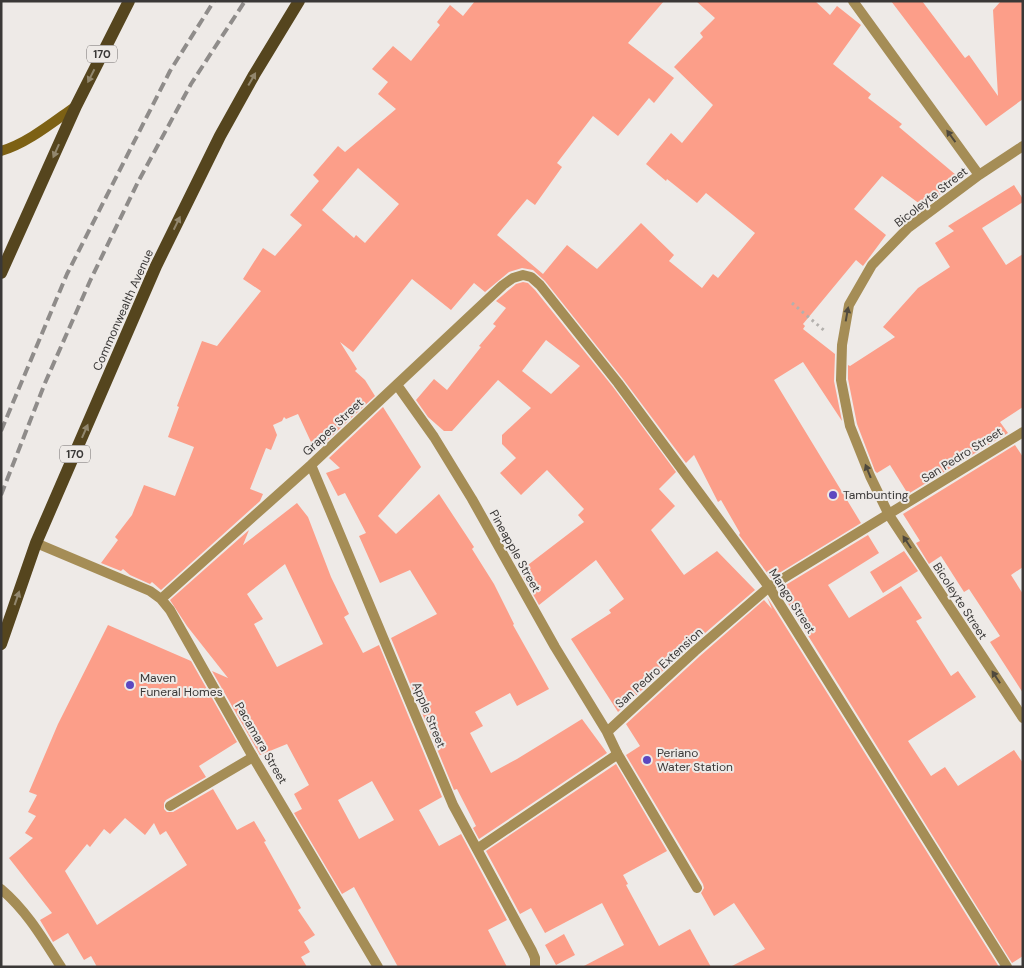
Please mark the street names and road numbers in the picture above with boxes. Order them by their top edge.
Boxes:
road number: 170 [87,46,117,62]
street label: Bicoleyte Street [891,163,971,231]
street label: Commonwealth Avenue [89,246,157,373]
street label: Grapes Street [299,394,367,459]
street label: San Pedro Street [918,423,1006,486]
road number: 170 [60,446,90,462]
street label: Pineapple Street [486,507,544,595]
street label: Bicoleyte Street [929,559,991,643]
street label: Mango Street [765,565,819,637]
street label: San Pedro Extension [612,624,706,712]
street label: Apple Street [409,680,450,751]
street label: Pacamara Street [231,699,291,787]

